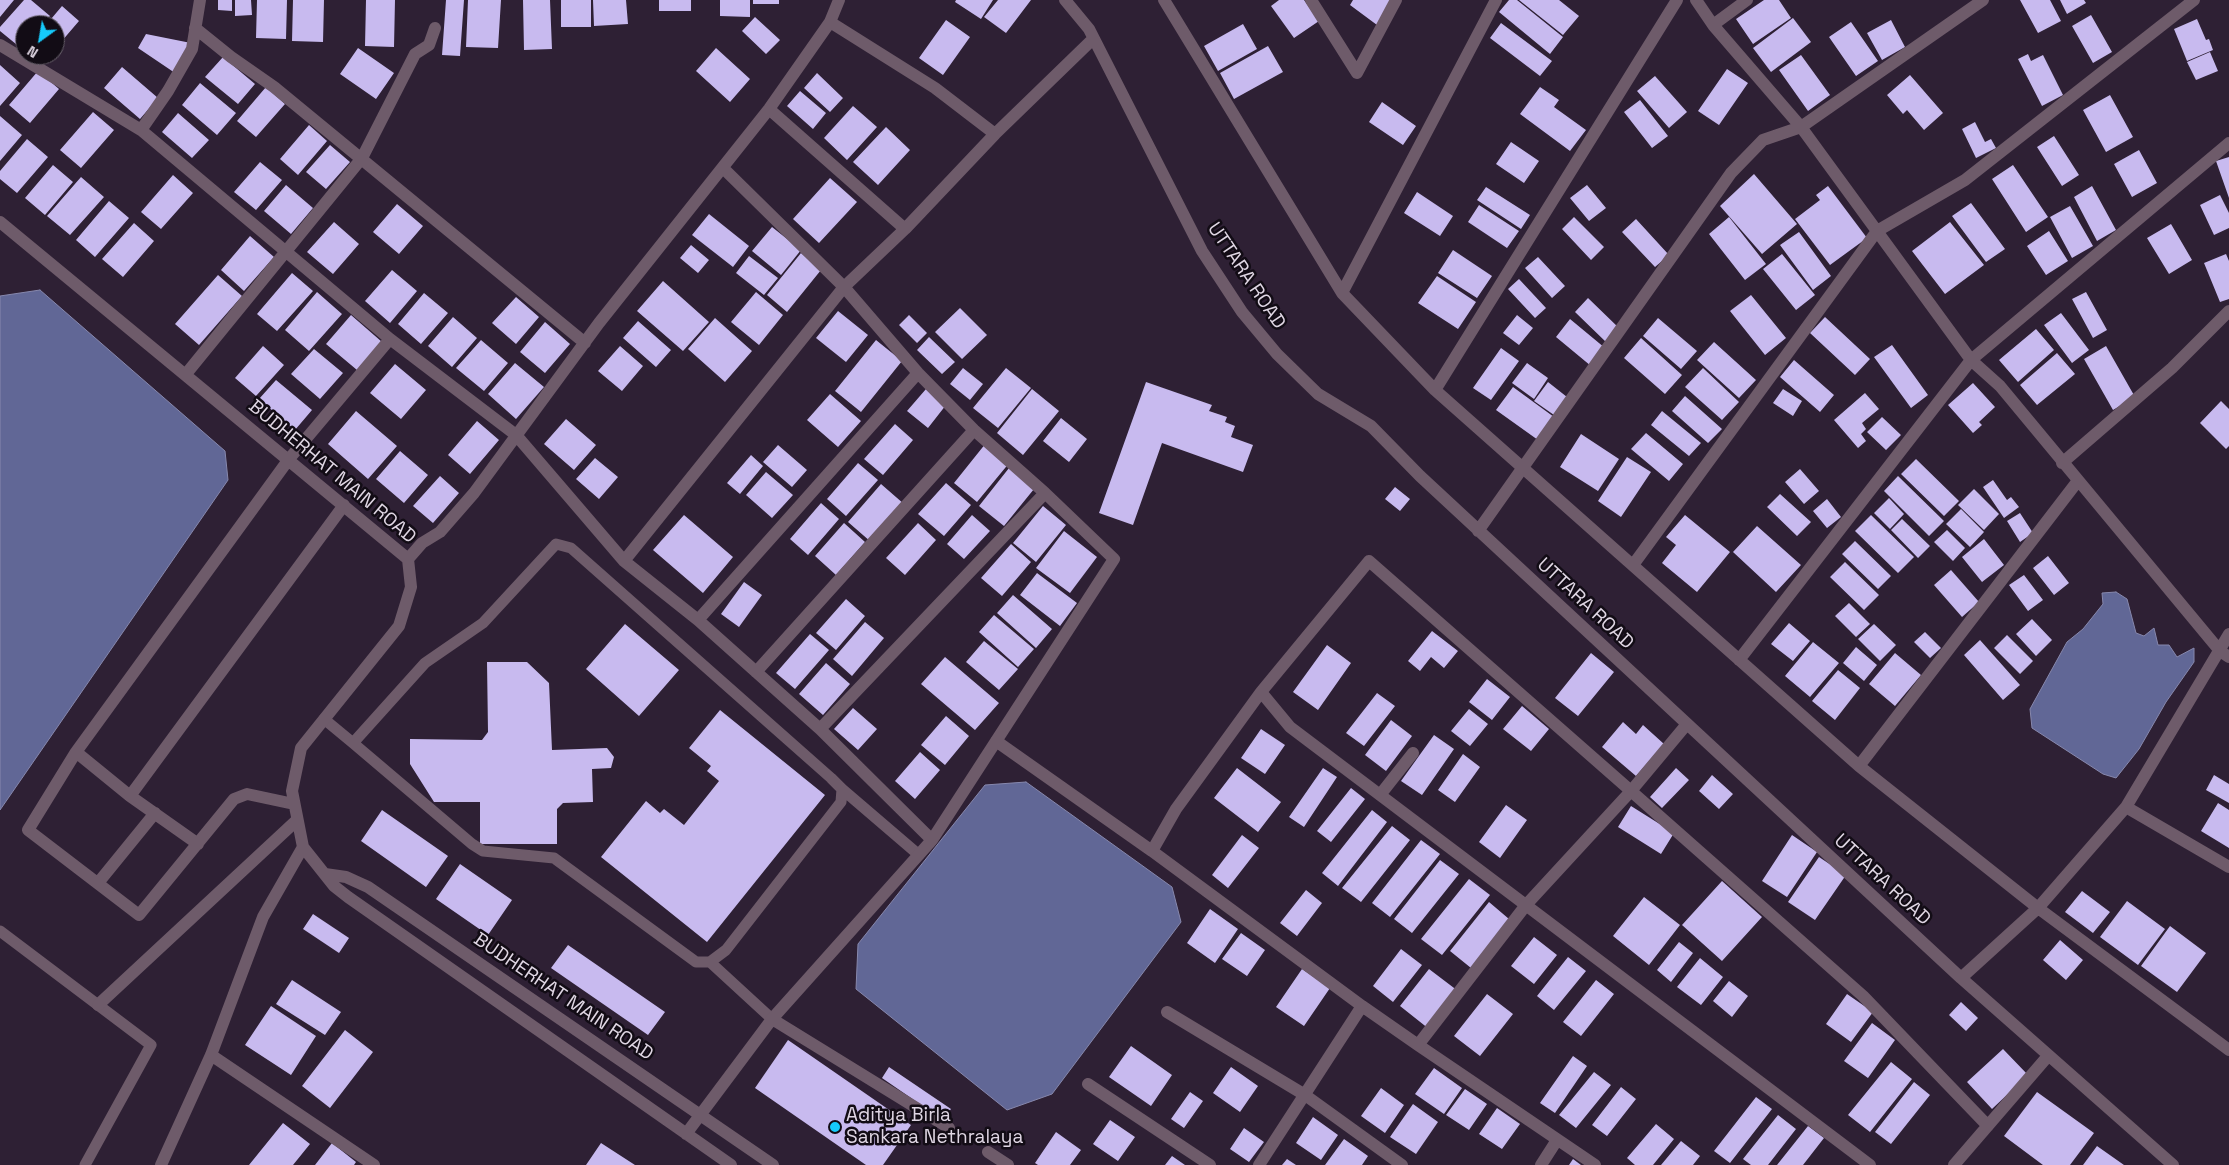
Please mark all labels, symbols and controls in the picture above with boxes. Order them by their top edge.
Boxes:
north arrow [15,15,65,65]
text: N [24,42,41,62]
street label: UTTARA ROAD [1202,218,1290,334]
street label: BUDHERHAT MAIN ROAD [244,395,420,549]
street label: UTTARA ROAD [1532,554,1638,654]
street label: UTTARA ROAD [1829,830,1935,930]
street label: BUDHERHAT MAIN ROAD [469,928,657,1066]
place label: Aditya Birla Sankara Nethralaya [846,1105,1023,1149]
marker: Aditya Birla Sankara Nethralaya [828,1120,842,1134]

